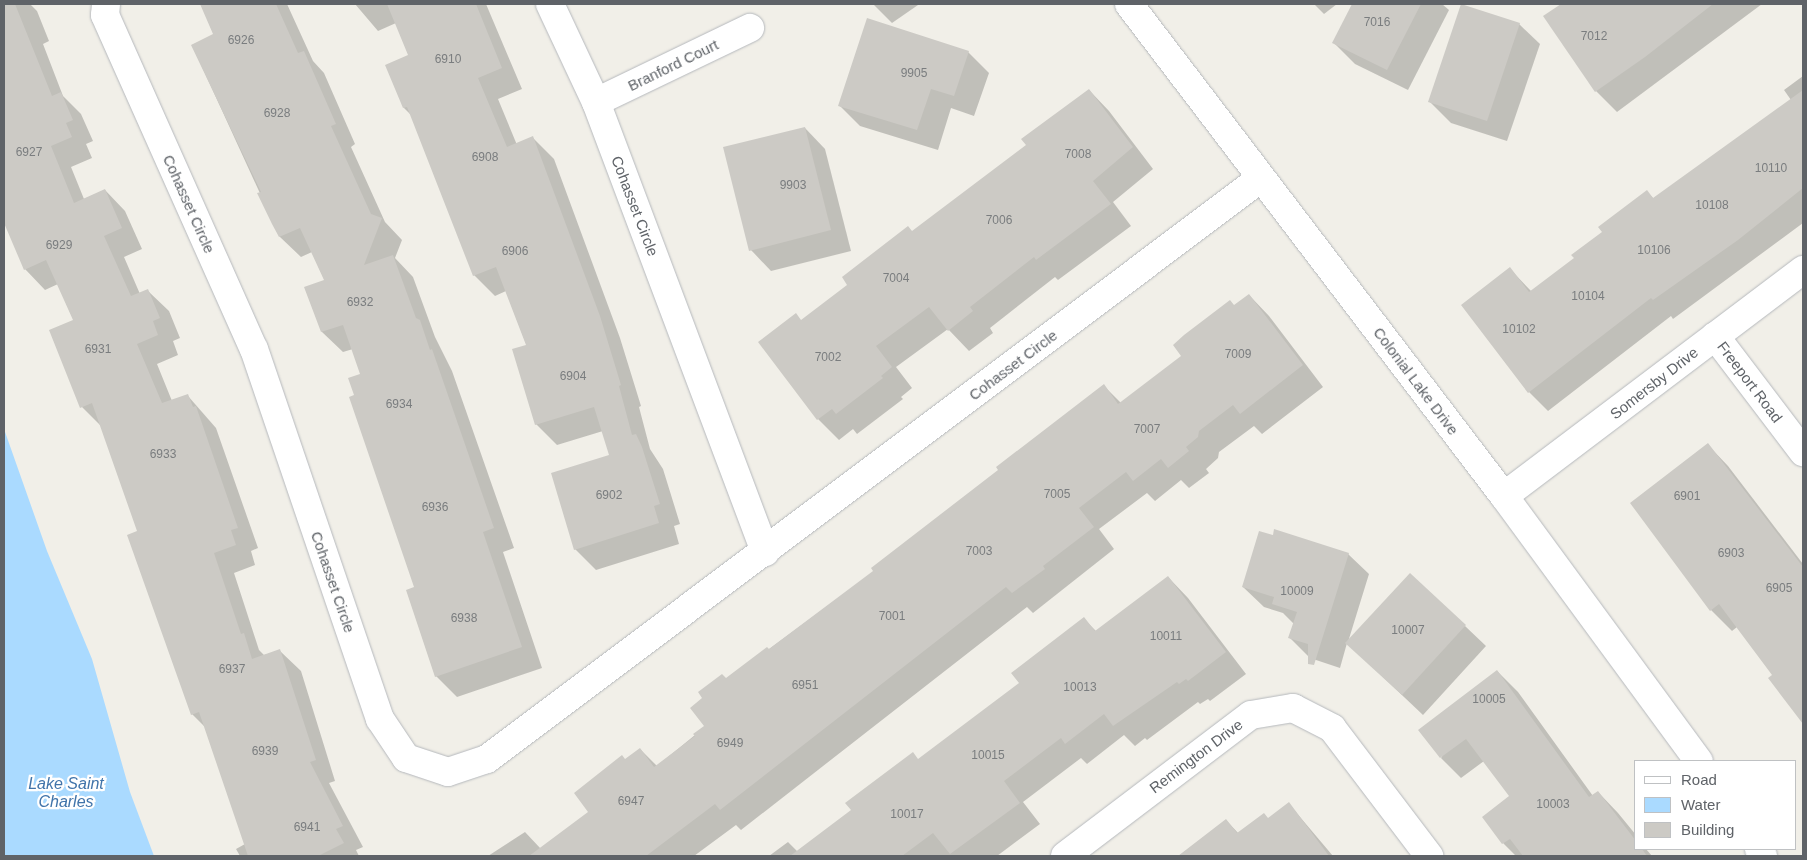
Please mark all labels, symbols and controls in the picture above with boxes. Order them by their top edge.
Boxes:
house number: 7016 [1364,16,1390,30]
house number: 7012 [1581,30,1607,44]
house number: 6926 [228,34,254,48]
street label: Branford Court [625,35,721,95]
house number: 6910 [435,53,461,67]
house number: 9905 [901,67,927,81]
house number: 6928 [264,107,290,121]
house number: 6927 [16,146,42,160]
house number: 7008 [1065,148,1091,162]
house number: 6908 [472,151,498,165]
street label: Cohasset Circle [159,152,219,256]
street label: Cohasset Circle [608,153,662,259]
house number: 10110 [1755,162,1787,176]
house number: 9903 [780,179,806,193]
house number: 10108 [1695,199,1729,213]
house number: 7006 [986,214,1012,228]
house number: 6929 [46,239,72,253]
house number: 10106 [1637,244,1671,258]
house number: 6906 [502,245,528,259]
house number: 7004 [883,272,909,286]
house number: 10104 [1571,290,1605,304]
house number: 6932 [347,296,373,310]
house number: 10102 [1502,323,1536,337]
street label: Colonial Lake Drive [1370,324,1462,438]
street label: Cohasset Circle [965,326,1061,404]
street label: Freeport Road [1714,338,1786,426]
house number: 6931 [85,343,111,357]
street label: Somersby Drive [1606,343,1702,423]
house number: 7009 [1225,348,1251,362]
house number: 7002 [815,351,841,365]
house number: 6904 [560,370,586,384]
house number: 6934 [386,398,412,412]
house number: 7007 [1134,423,1160,437]
house number: 6933 [150,448,176,462]
house number: 7005 [1044,488,1070,502]
house number: 6902 [596,489,622,503]
house number: 6901 [1674,490,1700,504]
house number: 6936 [422,501,448,515]
street label: Cohasset Circle [307,529,359,635]
house number: 7003 [966,545,992,559]
house number: 6903 [1718,547,1744,561]
house number: 6905 [1766,582,1792,596]
house number: 10009 [1280,585,1314,599]
house number: 7001 [879,610,905,624]
house number: 6938 [451,612,477,626]
house number: 10007 [1391,624,1425,638]
house number: 10011 [1150,630,1182,644]
house number: 6937 [219,663,245,677]
house number: 6951 [792,679,818,693]
house number: 10013 [1063,681,1097,695]
house number: 10005 [1472,693,1506,707]
street label: Remington Drive [1146,715,1246,797]
house number: 6949 [717,737,743,751]
house number: 6939 [252,745,278,759]
house number: 10015 [971,749,1005,763]
legend [1634,760,1797,850]
text: Road [1681,771,1717,788]
water label: Lake Saint Charles [28,774,104,812]
house number: 6947 [618,795,644,809]
text: Water [1681,796,1720,813]
house number: 10003 [1536,798,1570,812]
house number: 10017 [890,808,924,822]
house number: 6941 [294,821,320,835]
text: Building [1681,821,1734,838]

